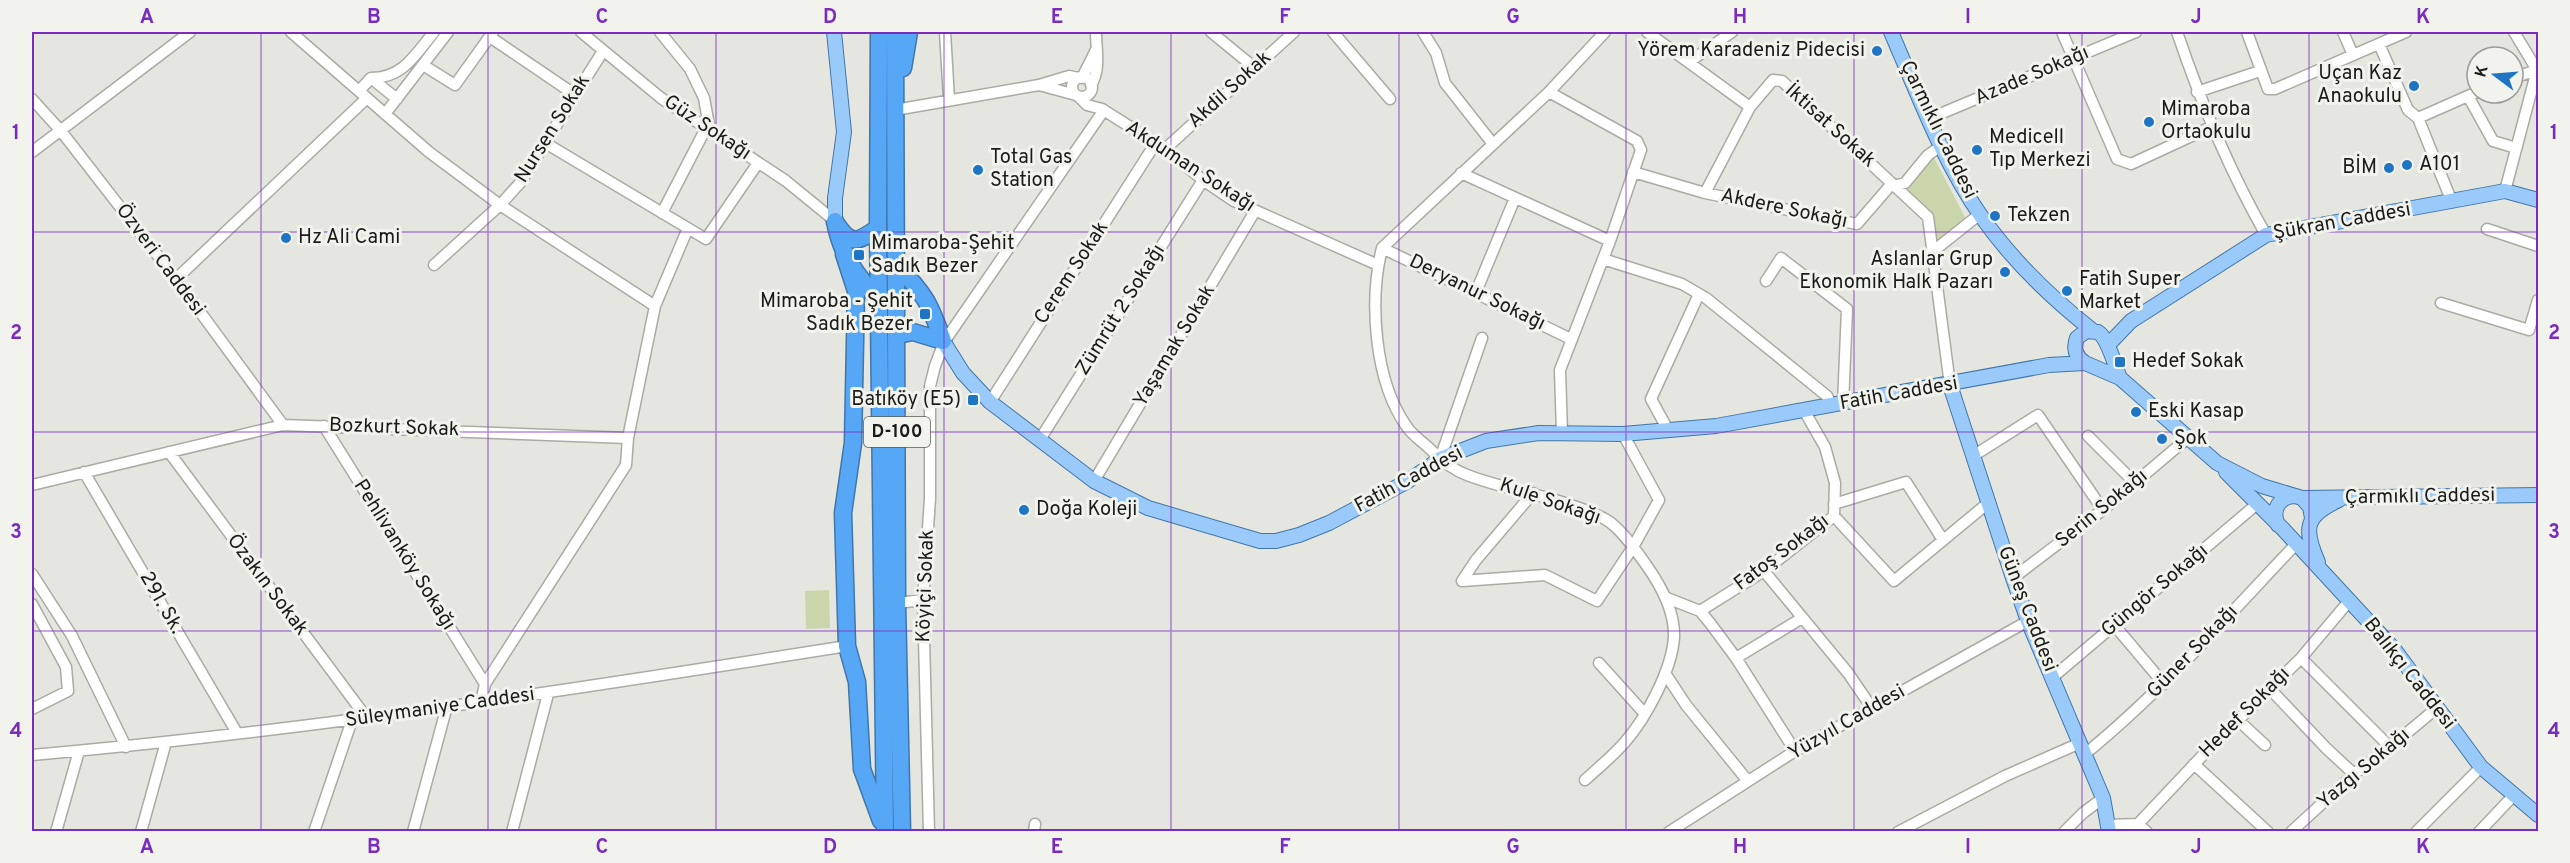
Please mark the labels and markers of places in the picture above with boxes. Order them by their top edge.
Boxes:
place label: Yörem Karadeniz Pidecisi [1637,38,1865,64]
marker: Yörem Karadeniz Pidecisi [1870,44,1884,58]
place label: Uçan Kaz Anaokulu [2317,61,2402,110]
marker: Uçan Kaz Anaokulu [2407,79,2421,93]
place label: Mimaroba Ortaokulu [2161,97,2251,146]
marker: Mimaroba Ortaokulu [2142,115,2156,129]
place label: Medicell Tıp Merkezi [1989,125,2091,174]
marker: Medicell Tıp Merkezi [1970,143,1984,157]
place label: Total Gas Station [990,145,1072,194]
place label: A101 [2419,152,2460,178]
place label: BİM [2342,154,2377,181]
marker: A101 [2400,158,2414,172]
marker: BİM [2382,161,2396,175]
marker: Total Gas Station [971,163,985,177]
place label: Tekzen [2007,203,2070,229]
marker: Tekzen [1988,209,2002,223]
place label: Hz Ali Cami [298,225,400,251]
marker: Hz Ali Cami [279,231,293,245]
place label: Mimaroba-Şehit Sadık Bezer [871,231,1014,280]
place label: Aslanlar Grup Ekonomik Halk Pazarı [1799,247,1993,296]
marker: Mimaroba-Şehit Sadık Bezer [852,248,866,262]
marker: Aslanlar Grup Ekonomik Halk Pazarı [1998,265,2012,279]
place label: Fatih Super Market [2079,267,2181,316]
marker: Fatih Super Market [2060,284,2074,298]
place label: Mimaroba - Şehit Sadık Bezer [760,289,913,338]
marker: Mimaroba - Şehit Sadık Bezer [918,307,932,321]
place label: Hedef Sokak [2132,349,2244,375]
marker: Hedef Sokak [2113,355,2127,369]
place label: Batıköy (E5) [851,387,961,413]
marker: Batıköy (E5) [966,393,980,407]
place label: Eski Kasap [2148,399,2244,425]
marker: Eski Kasap [2129,405,2143,419]
place label: Şok [2174,426,2207,452]
marker: Şok [2155,432,2169,446]
place label: Doğa Koleji [1036,497,1137,523]
marker: Doğa Koleji [1017,503,1031,517]

